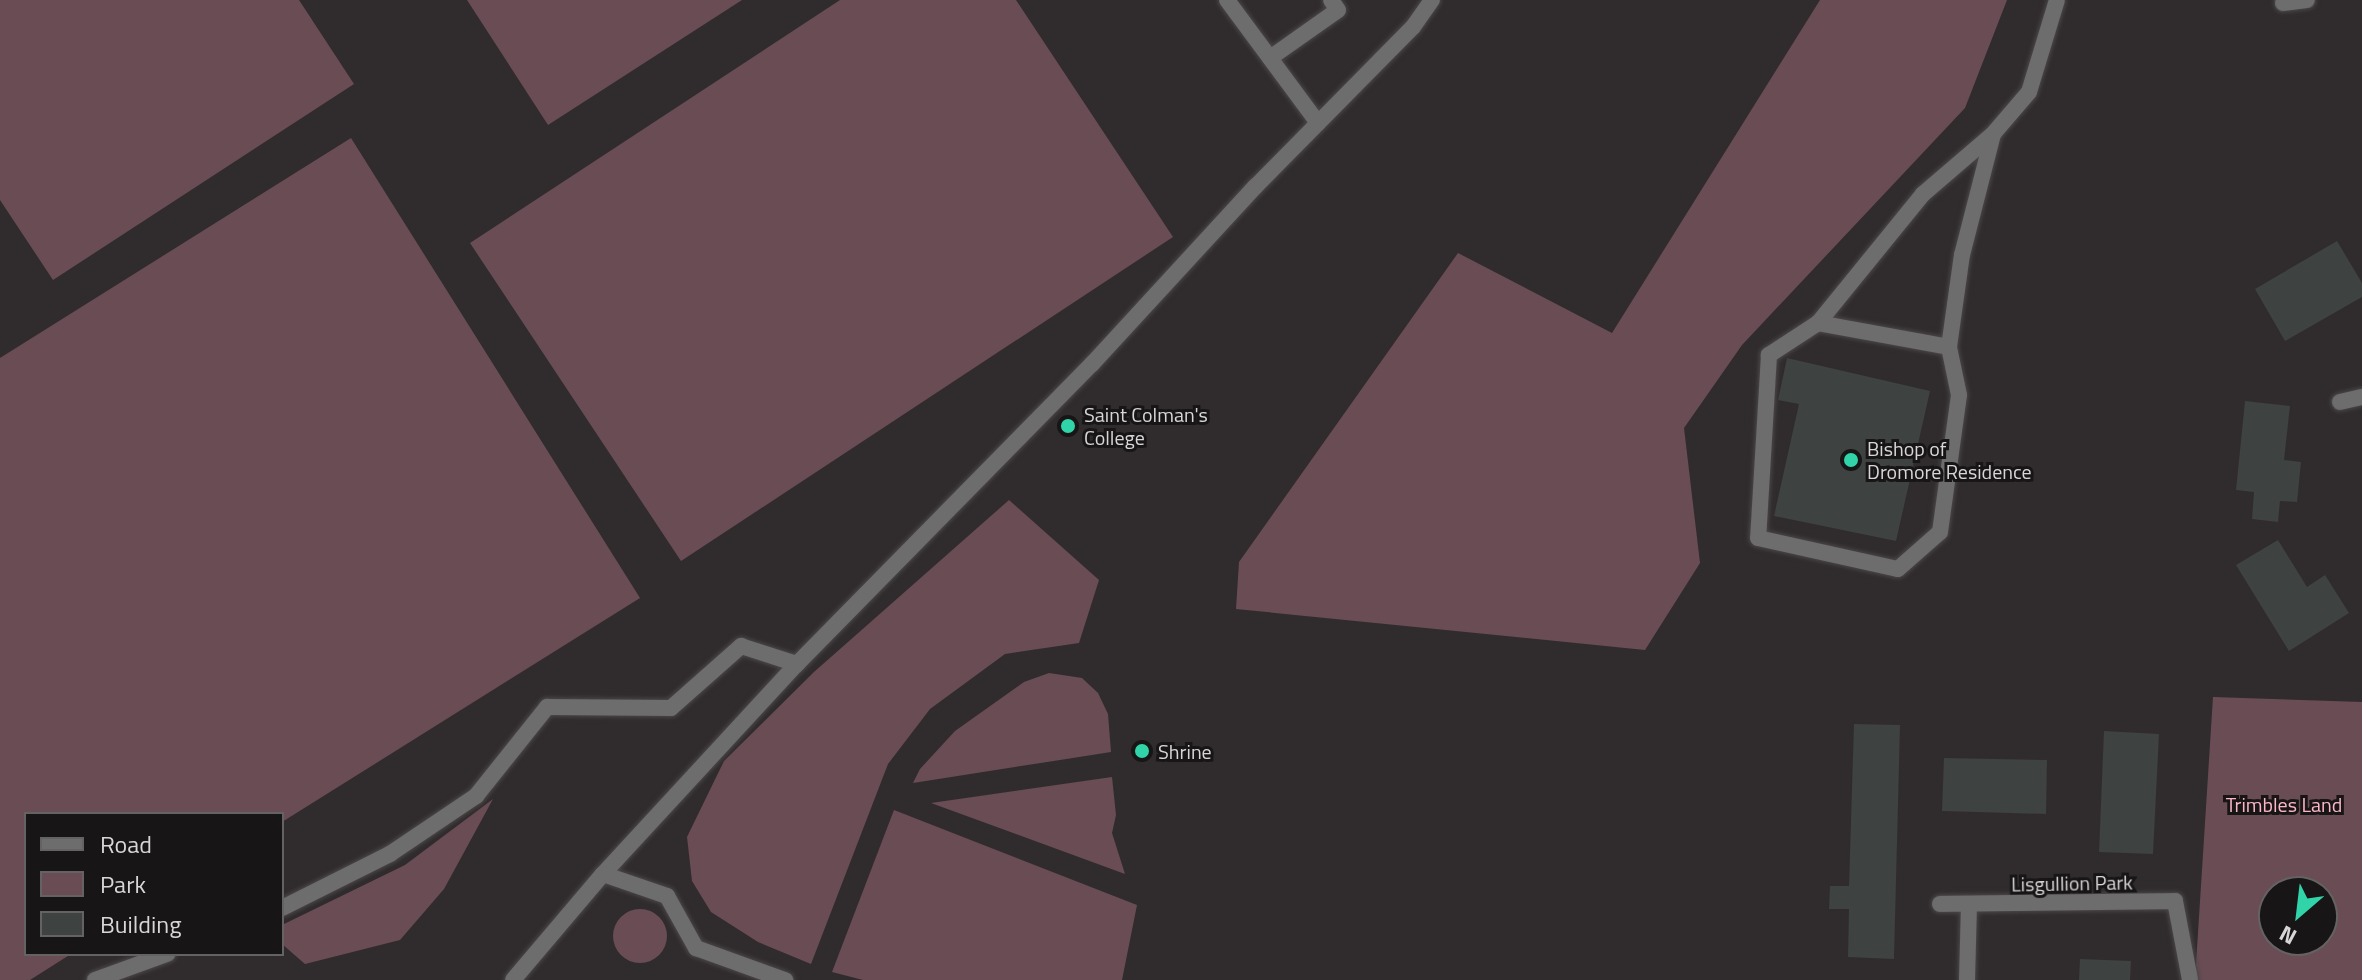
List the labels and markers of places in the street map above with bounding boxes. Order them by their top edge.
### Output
place label: Saint Colman's College [1084,402,1208,449]
marker: Saint Colman's College [1059,417,1077,435]
place label: Bishop of Dromore Residence [1867,436,2032,483]
marker: Bishop of Dromore Residence [1842,451,1860,469]
place label: Shrine [1158,739,1212,763]
marker: Shrine [1133,742,1151,760]

